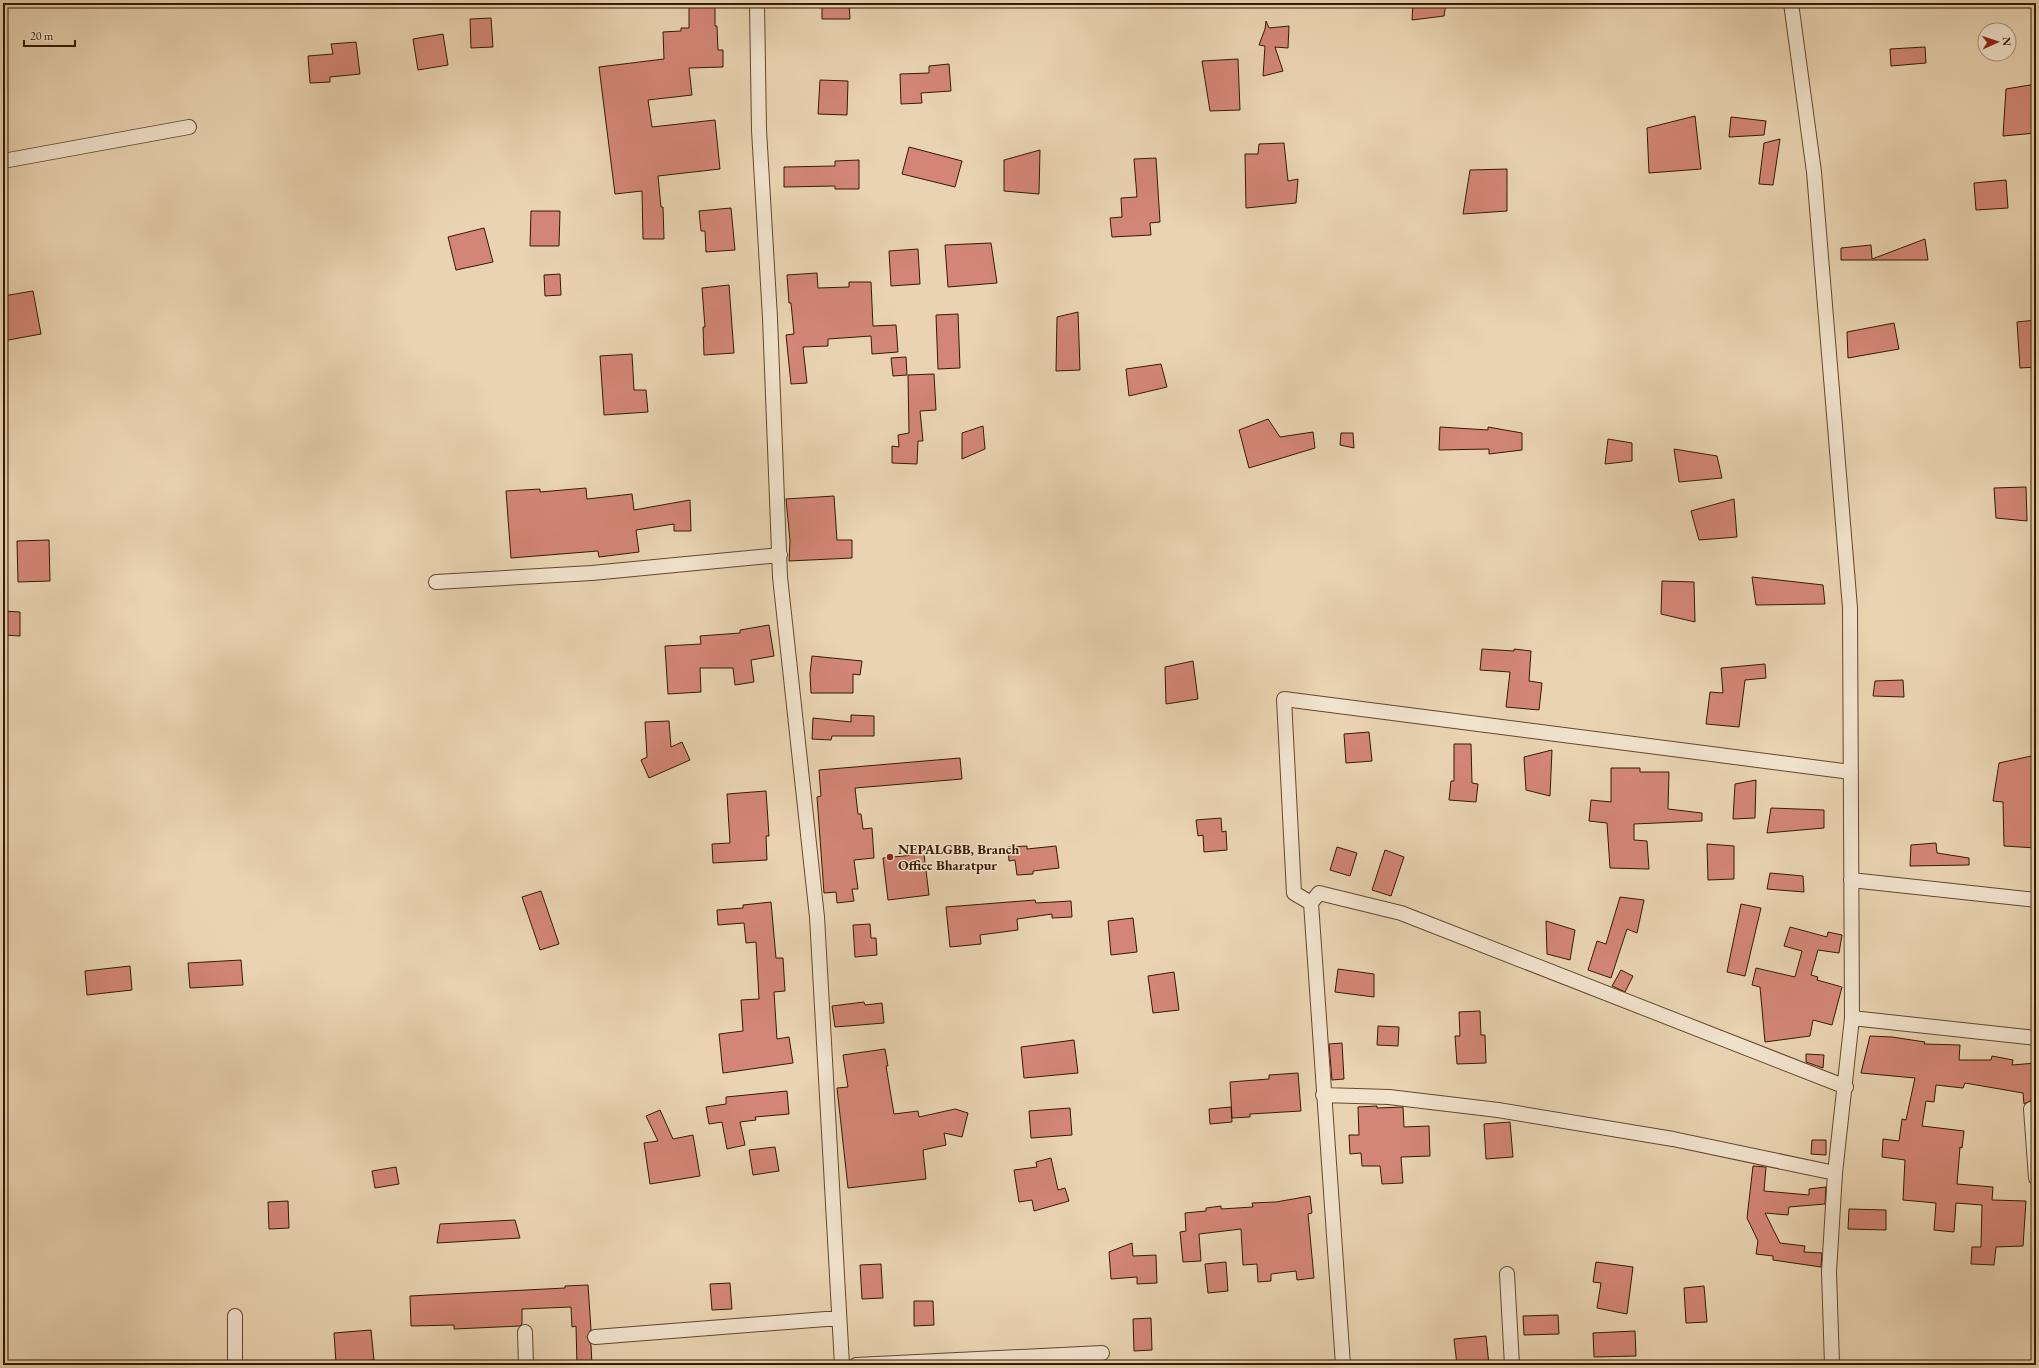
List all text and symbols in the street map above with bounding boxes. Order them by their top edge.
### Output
scale bar [24,22,75,48]
north arrow [1977,22,2017,62]
text: 20 m [30,28,54,44]
text: N [2000,37,2014,46]
place label: NEPALGBB, Branch Office Bharatpur [898,840,1019,874]
marker: NEPALGBB, Branch Office Bharatpur [885,852,895,862]

